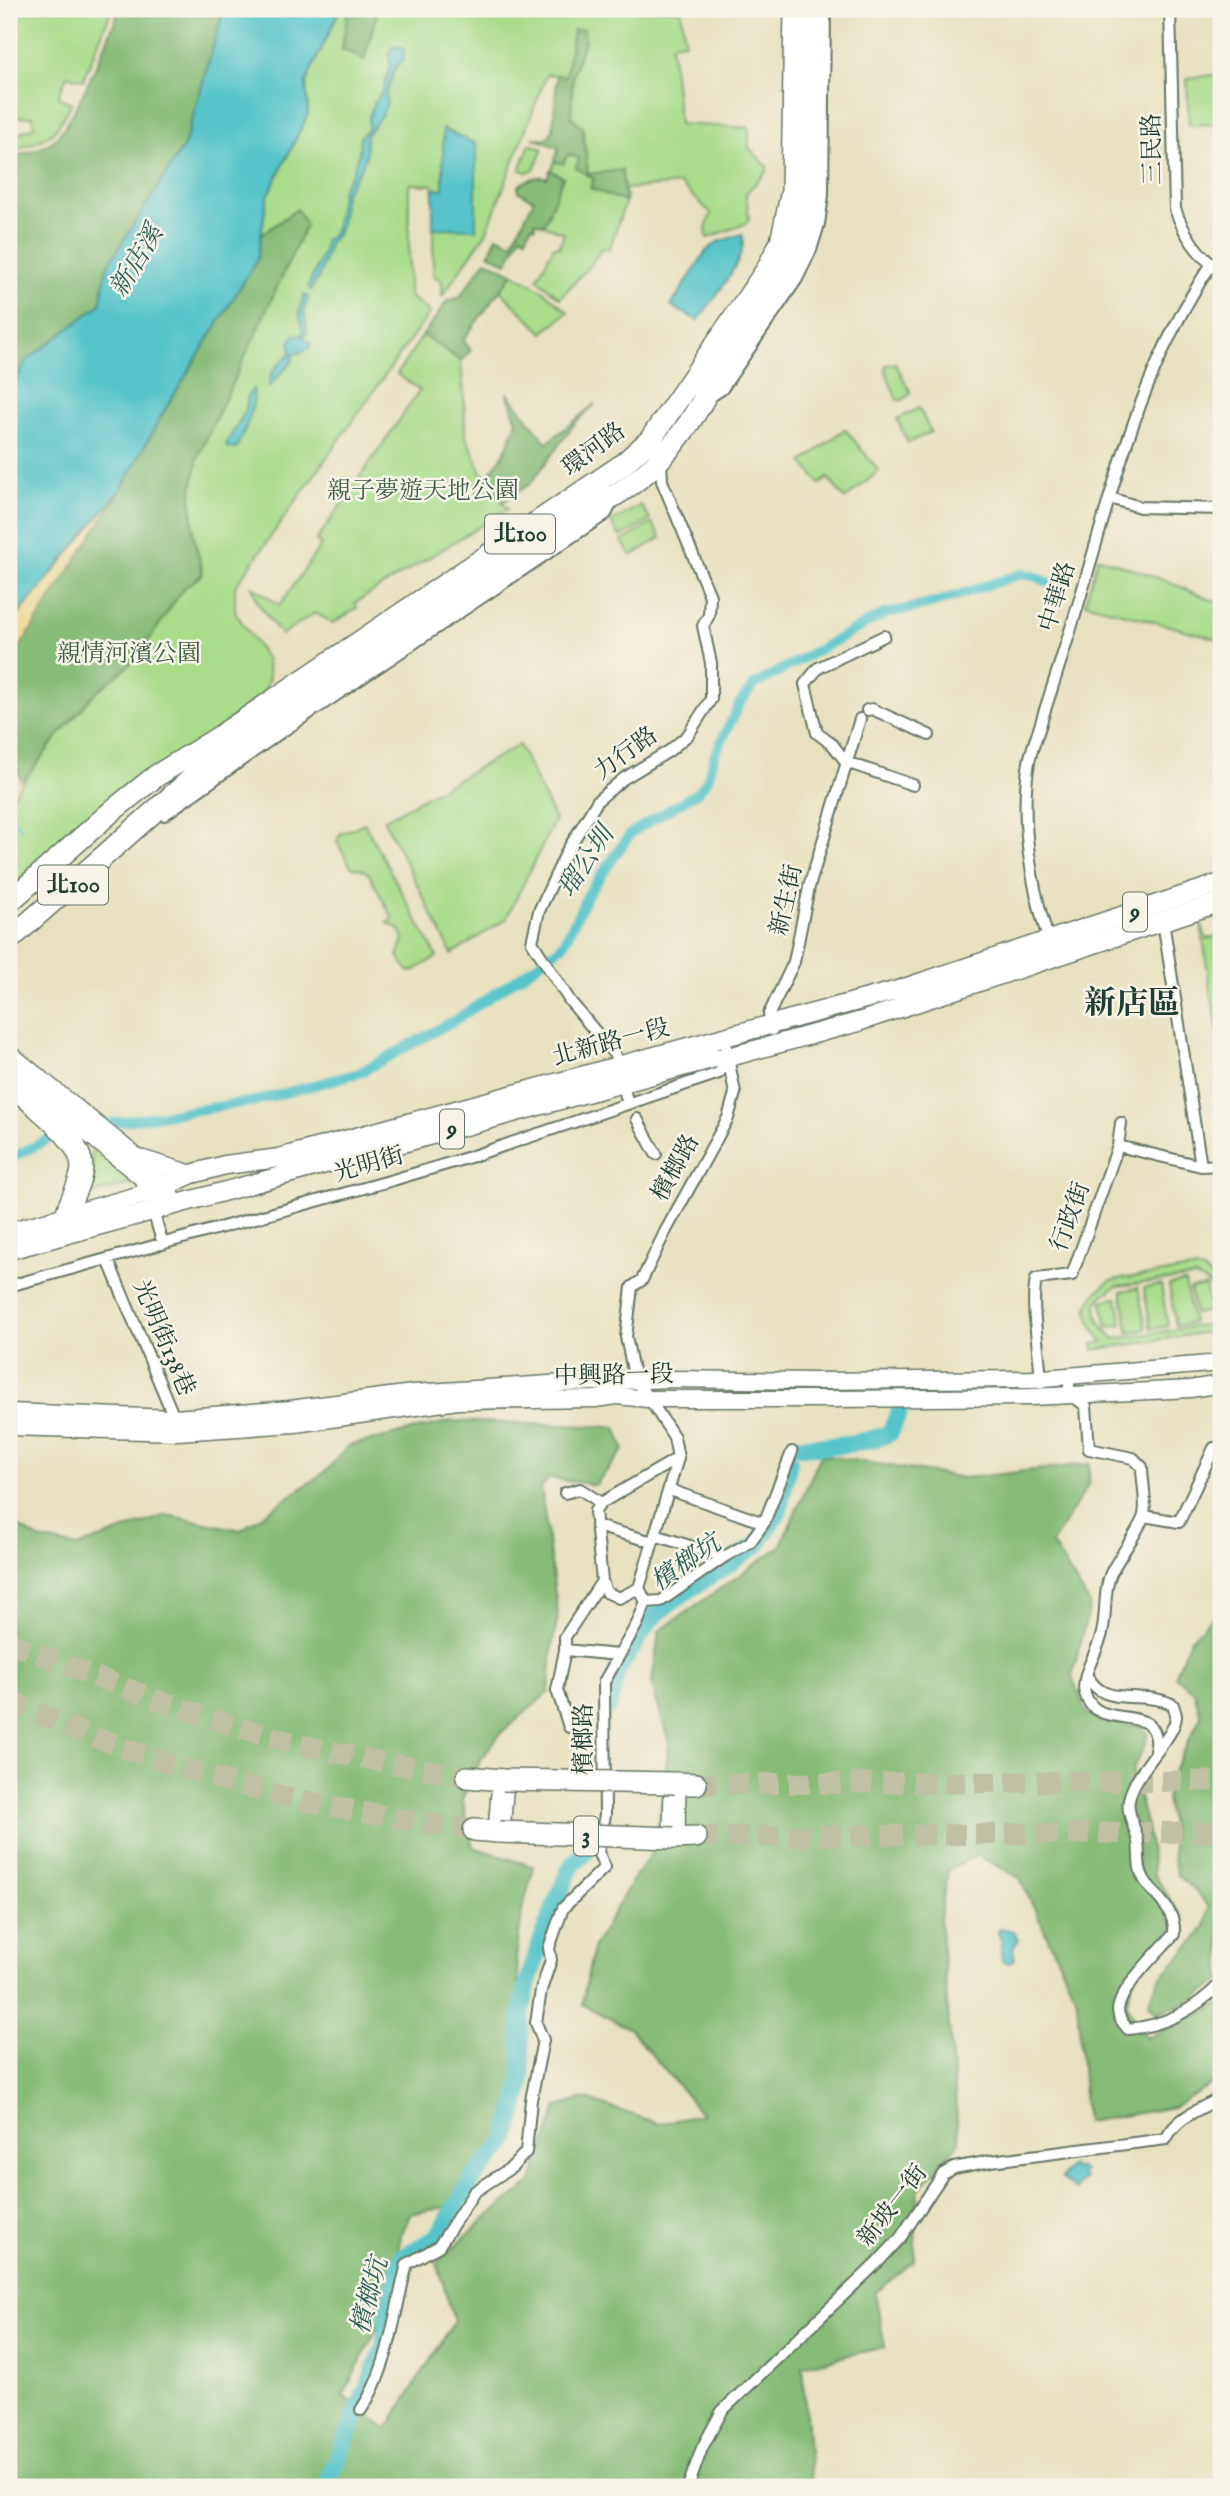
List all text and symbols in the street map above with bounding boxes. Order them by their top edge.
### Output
street label: 三民路 [1137,113,1169,185]
water label: 新店溪 [103,217,173,303]
street label: 環河路 [556,416,632,484]
park label: 親子夢遊天地公園 [327,476,519,507]
road number: 北100 [485,514,555,554]
street label: 中華路 [1033,558,1083,636]
park label: 親情河濱公園 [57,639,201,670]
street label: 力行路 [588,720,664,788]
water label: 瑠公圳 [551,817,624,904]
street label: 新生街 [764,861,810,939]
road number: 北100 [38,866,108,904]
road number: 9 [1123,892,1147,931]
district label: 新店區 [1084,984,1180,1025]
street label: 北新路一段 [549,1012,673,1074]
road number: 9 [440,1110,464,1148]
street label: 檳榔路 [645,1129,707,1207]
street label: 光明街 [330,1140,408,1190]
street label: 行政街 [1044,1178,1098,1256]
street label: 光明街138巷 [125,1275,201,1401]
street label: 中興路一段 [554,1359,674,1393]
water label: 檳榔坑 [645,1525,731,1599]
street label: 檳榔路 [569,1703,600,1775]
road number: 3 [574,1816,598,1856]
street label: 新坡一街 [851,2159,935,2253]
water label: 檳榔坑 [344,2250,397,2338]

